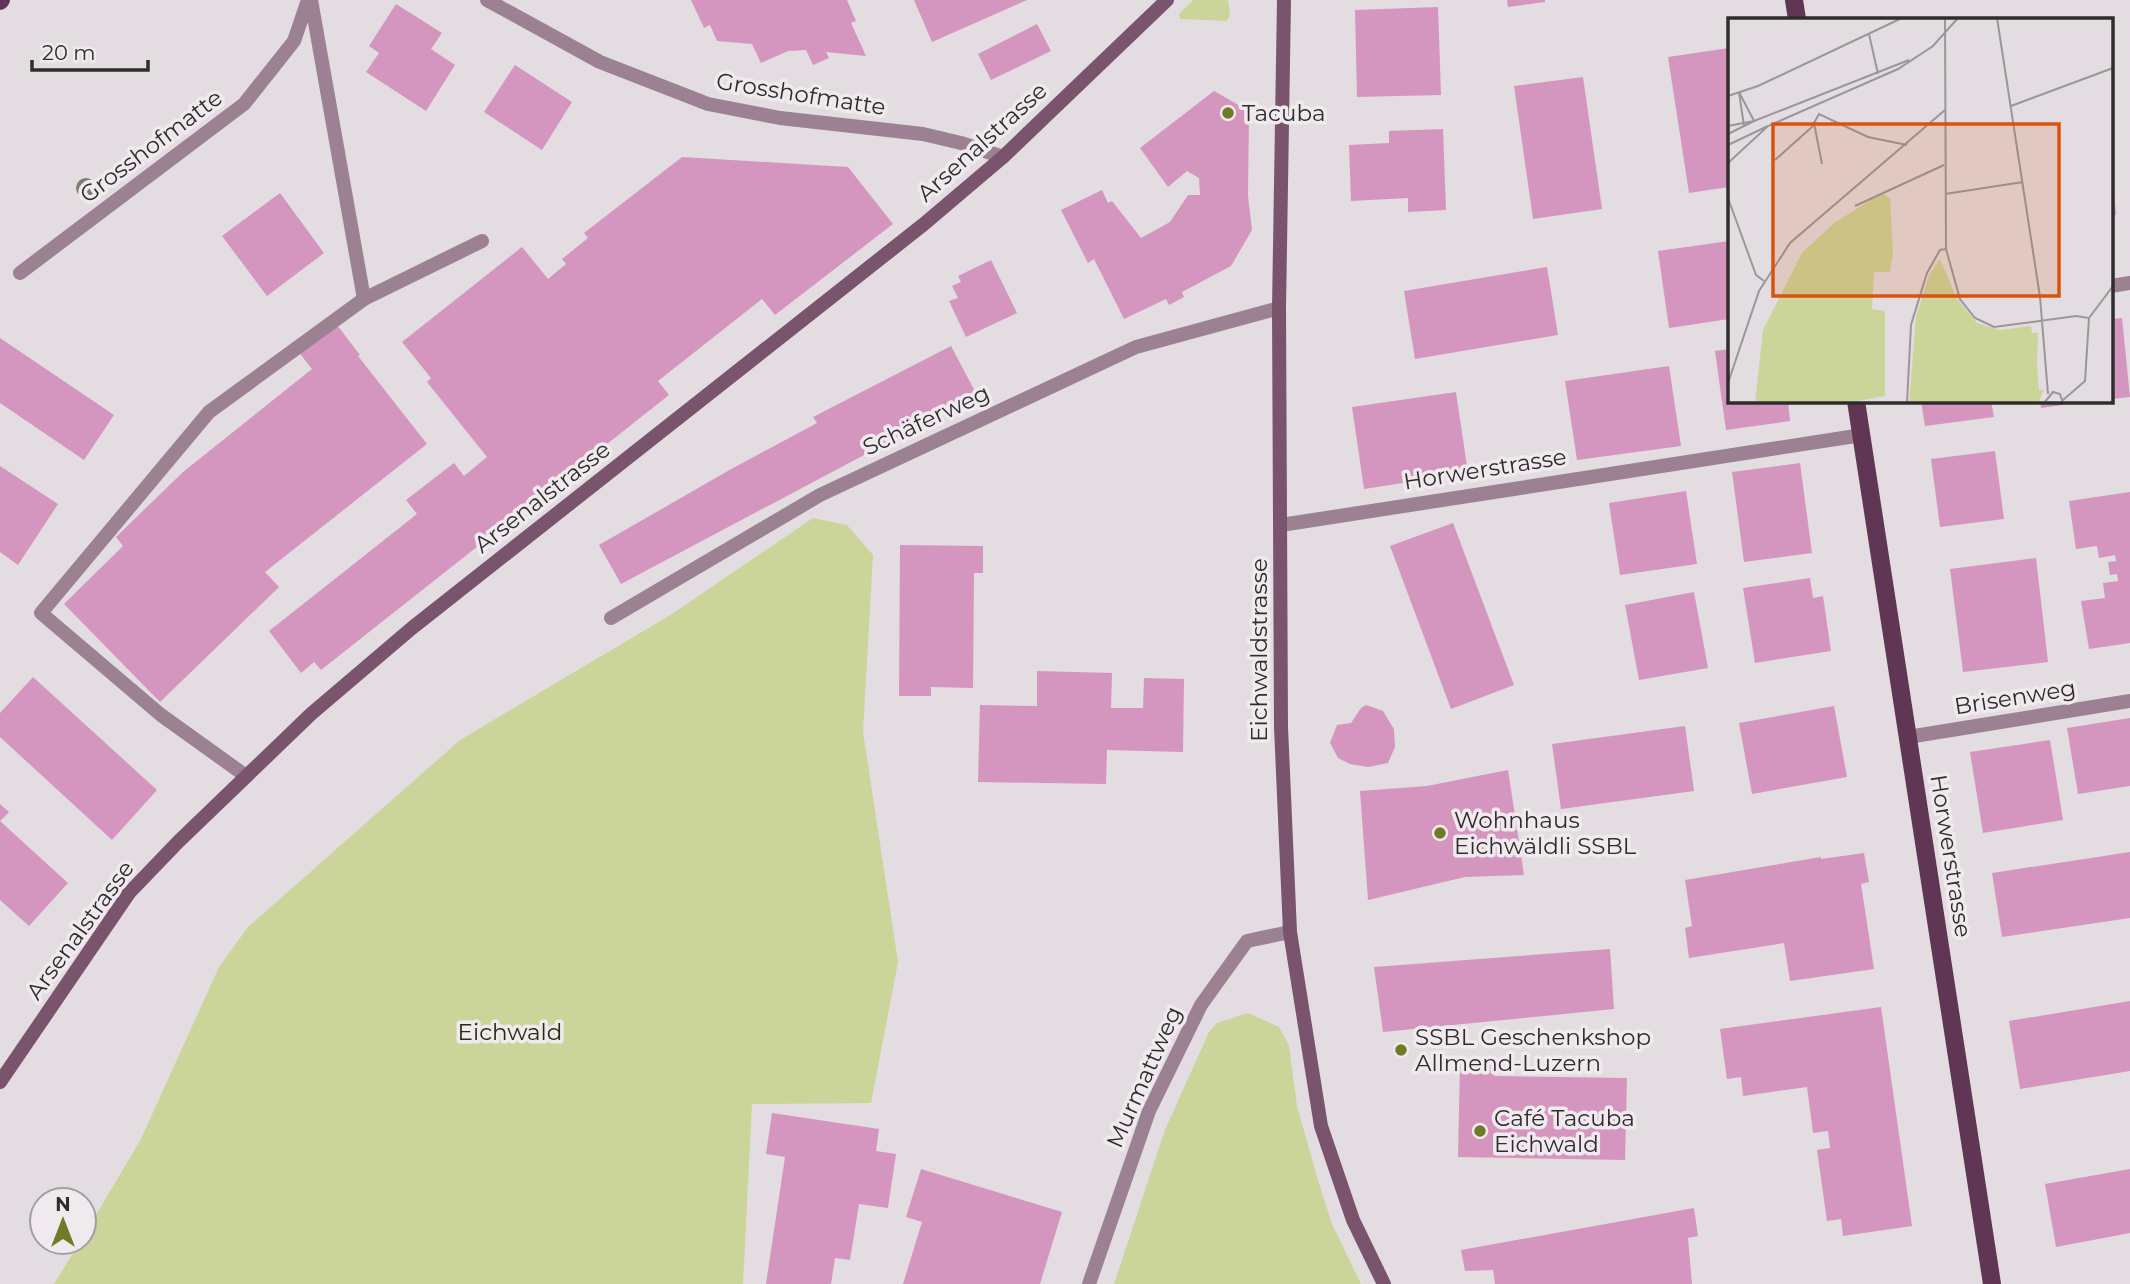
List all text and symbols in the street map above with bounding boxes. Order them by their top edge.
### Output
inset map [1728,18,2112,402]
scale bar [32,28,147,72]
text: 20 m [42,40,96,65]
street label: Grosshofmatte [714,67,888,121]
street label: Arsenalstrasse [911,76,1053,208]
street label: Grosshofmatte [74,83,228,209]
place label: Tacuba [1242,99,1326,127]
marker: Tacuba [1220,105,1236,121]
street label: Schäferweg [858,378,994,462]
street label: Arsenalstrasse [468,435,616,559]
street label: Horwerstrasse [1402,442,1568,496]
street label: Eichwaldstrasse [1245,558,1273,742]
street label: Brisenweg [1952,674,2078,720]
street label: Horwerstrasse [1924,773,1978,939]
place label: Wohnhaus Eichwäldli SSBL [1454,806,1637,860]
marker: Wohnhaus Eichwäldli SSBL [1432,825,1448,841]
street label: Arsenalstrasse [20,855,140,1005]
street label: Murmattweg [1100,1002,1188,1152]
park label: Eichwald [458,1018,562,1046]
place label: SSBL Geschenkshop Allmend-Luzern [1415,1023,1651,1077]
marker: SSBL Geschenkshop Allmend-Luzern [1393,1042,1409,1058]
place label: Café Tacuba Eichwald [1494,1104,1635,1158]
marker: Café Tacuba Eichwald [1472,1123,1488,1139]
north arrow [28,1186,98,1256]
text: N [55,1193,71,1216]

